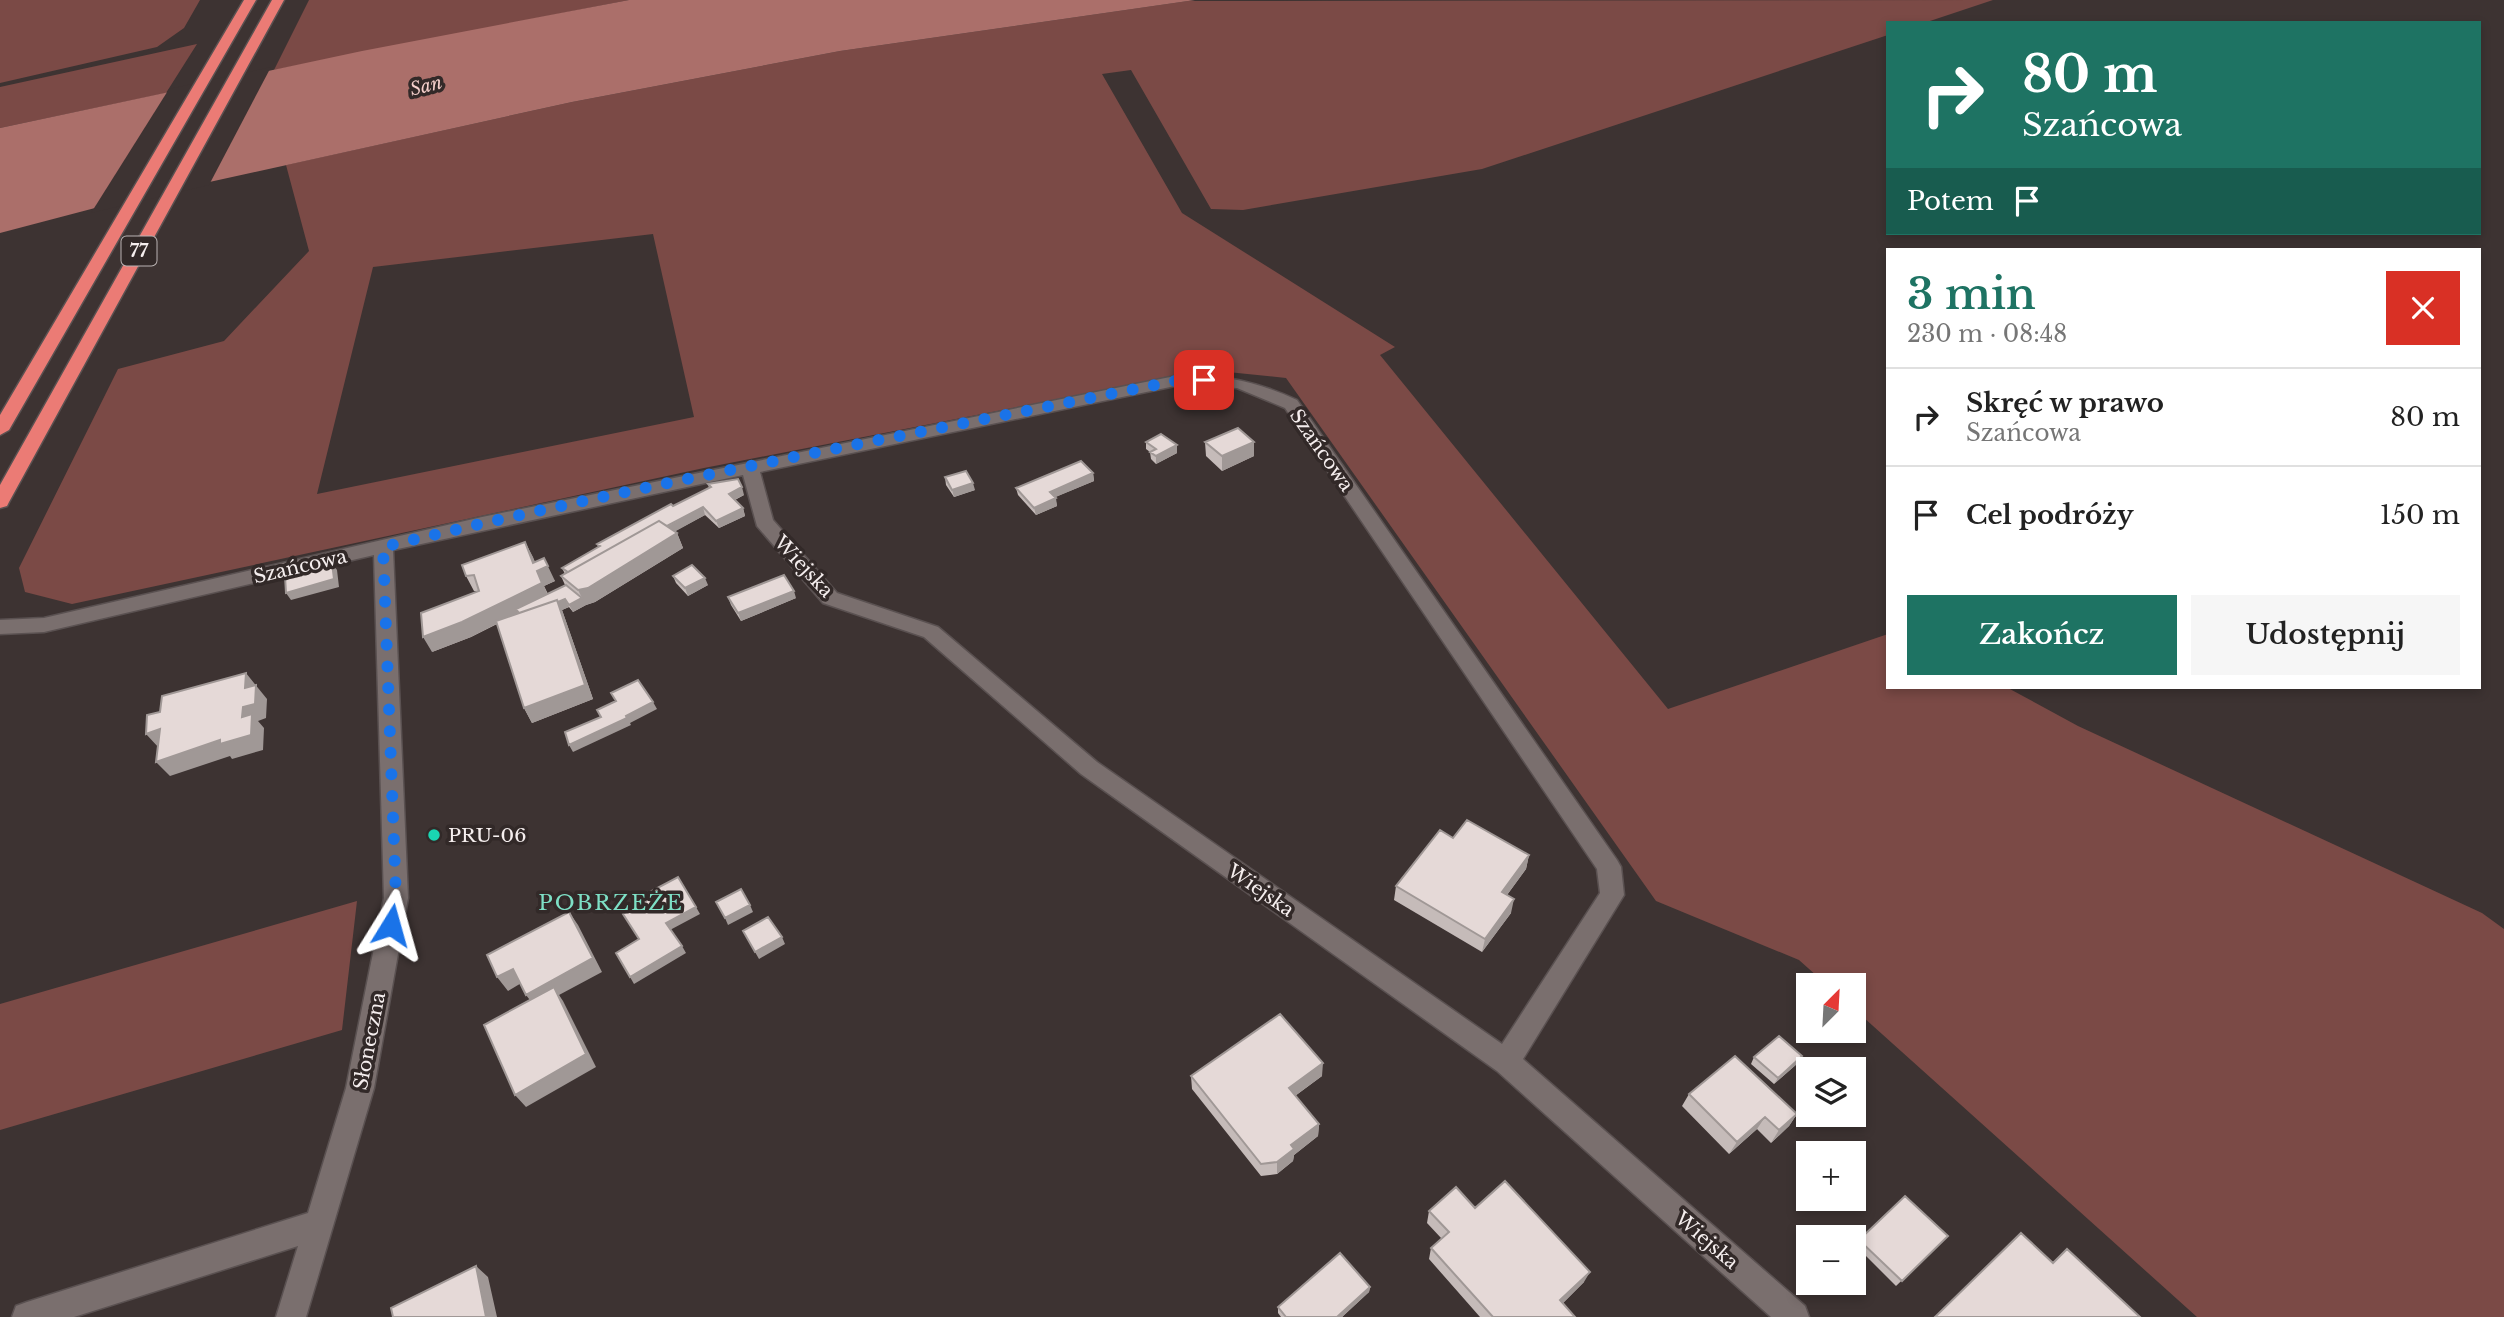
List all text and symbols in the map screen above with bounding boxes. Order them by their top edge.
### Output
text: 80 m [2022,44,2157,105]
icon: right [1907,49,1998,140]
water label: San [408,71,444,101]
text: Szańcowa [2022,105,2182,145]
icon: arrive [2008,182,2046,220]
text: Potem [1907,185,1994,217]
road number: 77 [122,236,156,265]
text: 3 min [1907,268,2036,320]
button: close [2386,271,2460,345]
text: 230 m · 08:48 [1907,320,2067,348]
pin [1174,350,1234,410]
icon: arrive [1185,361,1223,399]
text: Skręć w prawo [1966,387,2164,419]
icon: right [1907,398,1945,436]
text: 80 m [2390,401,2460,433]
street label: Szańcowa [1285,405,1359,496]
text: Szańcowa [1966,419,2081,447]
icon: arrive [1907,496,1945,534]
text: Cel podróży [1966,499,2134,531]
text: 150 m [2380,499,2460,531]
street label: Wiejska [769,530,838,602]
street label: Szańcowa [251,544,349,588]
button: Zakończ [1907,595,2177,675]
button: Udostępnij [2191,595,2460,675]
place label: PRU-06 [448,824,526,847]
marker: PRU-06 [426,827,442,843]
street label: Wiejska [1222,859,1299,922]
position arrow [354,888,428,962]
district label: POBRZEŻE [538,890,684,916]
north arrow [1796,973,1866,1043]
map controls [1796,973,1866,1295]
street label: Słoneczna [349,990,390,1092]
button: layers [1796,1057,1866,1127]
button: + [1796,1141,1866,1211]
street label: Wiejska [1670,1206,1743,1274]
button: − [1796,1225,1866,1295]

